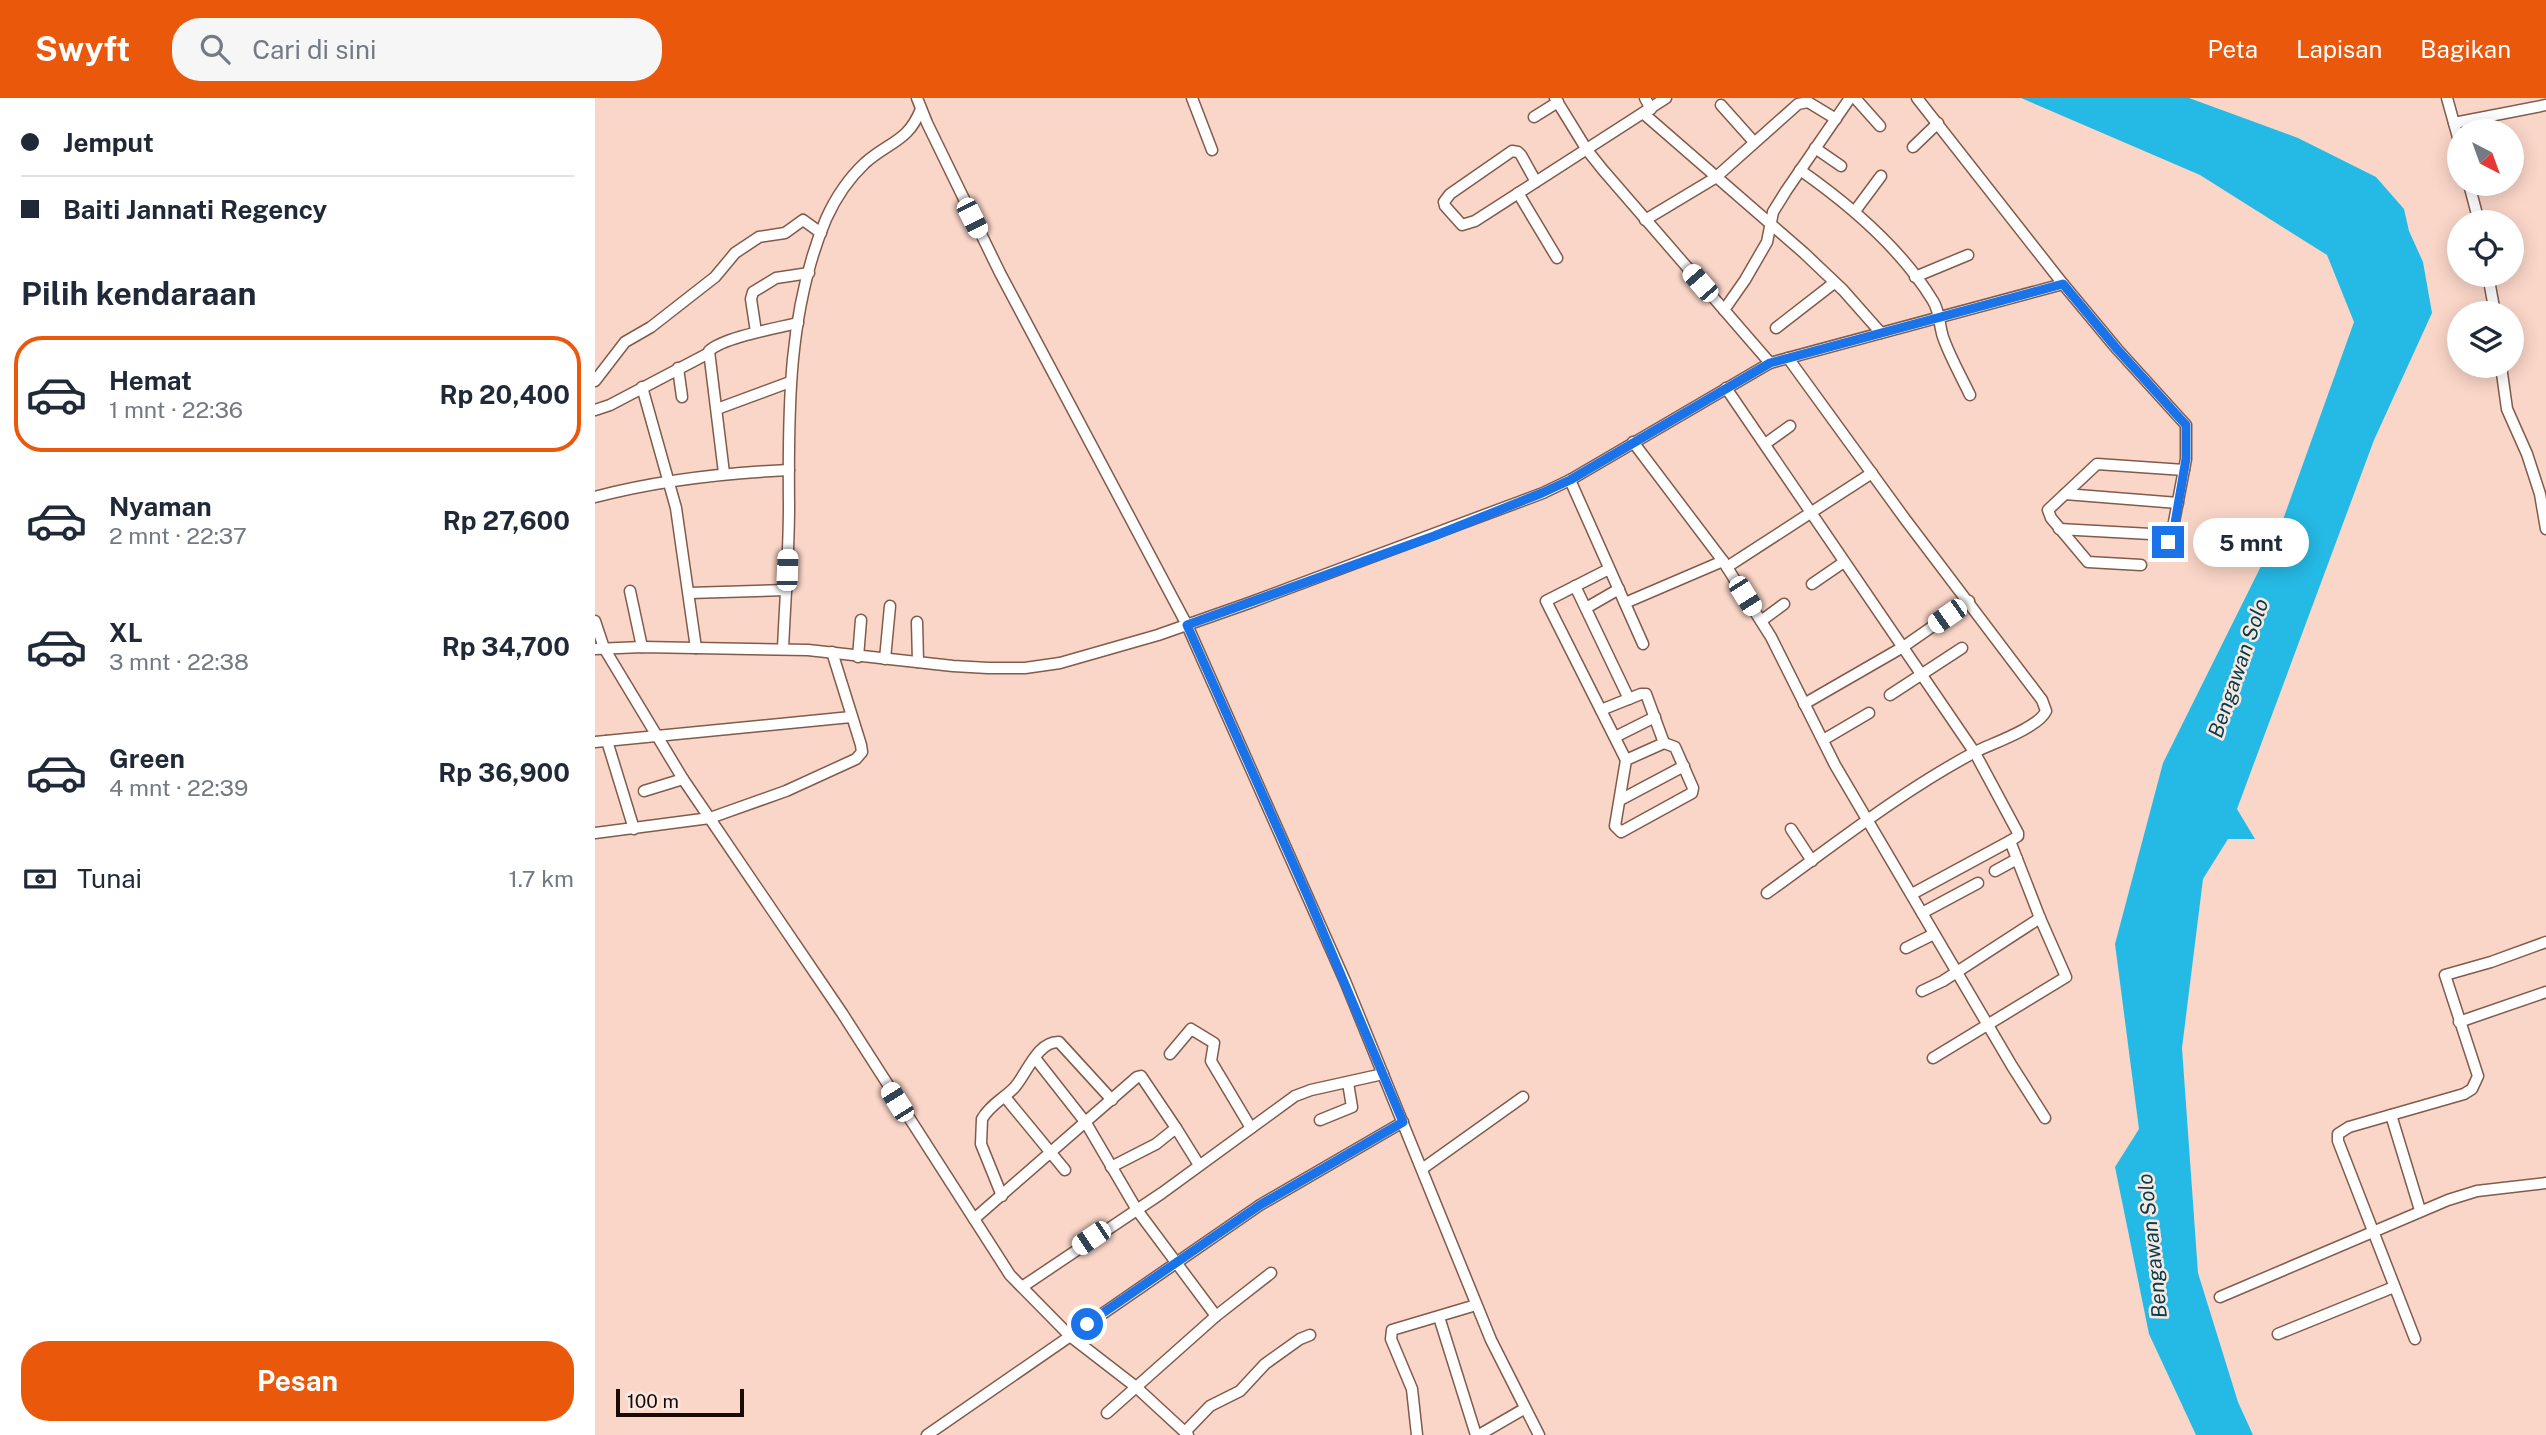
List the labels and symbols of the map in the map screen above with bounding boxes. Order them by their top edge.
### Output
north arrow [2447,119,2523,196]
car [954,195,991,241]
car [1679,260,1722,306]
callout: 5 mnt [2193,518,2308,566]
route end [2152,526,2184,558]
car [776,549,799,591]
car [1725,573,1766,619]
car [1924,595,1971,637]
water label: Bengawan Solo [2203,595,2273,741]
car [877,1079,918,1125]
water label: Bengawan Solo [2132,1172,2172,1320]
car [1068,1218,1115,1258]
route start [1071,1308,1103,1340]
scale bar [616,1386,744,1418]

